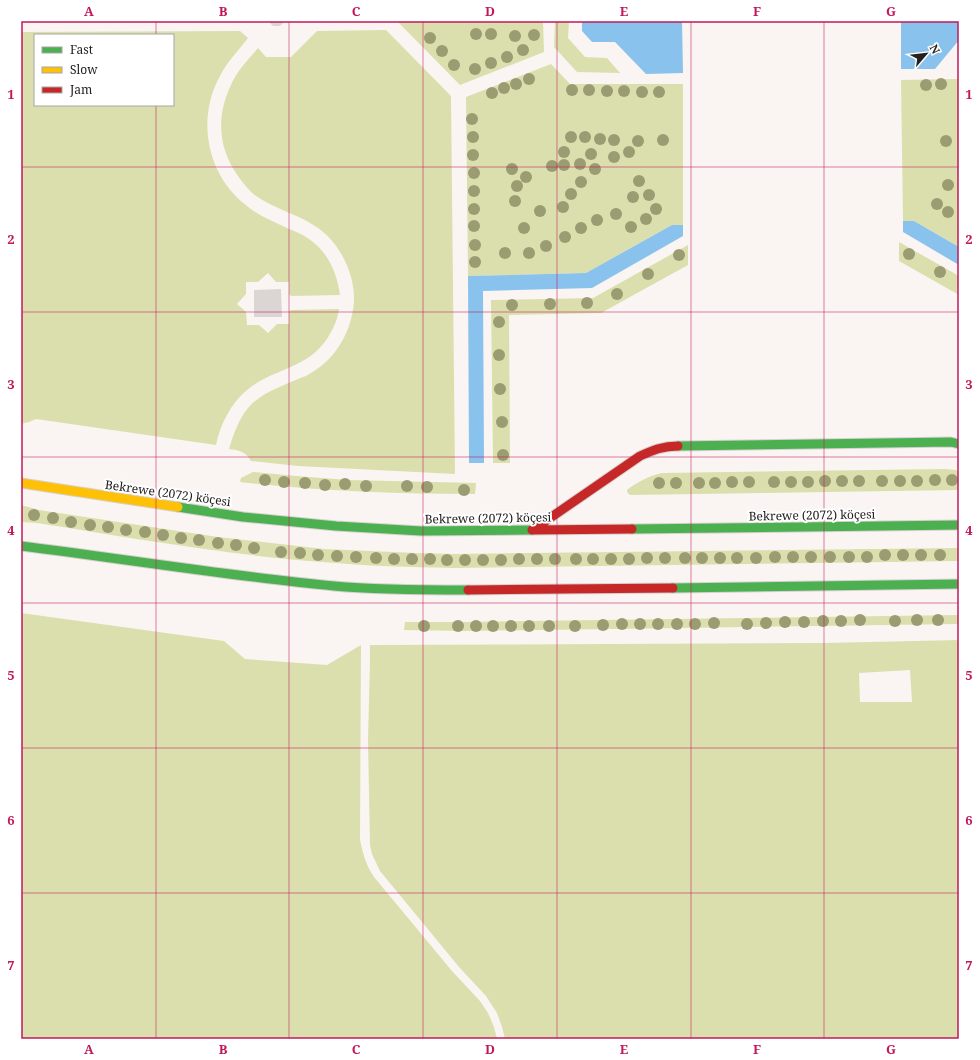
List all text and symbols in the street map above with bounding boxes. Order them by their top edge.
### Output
text: A [84,2,94,20]
text: B [219,2,228,20]
text: C [352,2,361,20]
text: D [485,2,495,20]
text: E [620,2,629,20]
text: F [753,2,761,20]
text: G [886,2,896,20]
legend [34,34,174,106]
north arrow [906,34,946,74]
text: Fast [70,41,93,58]
text: N [927,42,944,57]
text: Slow [70,61,98,78]
text: Jam [69,81,92,98]
text: 1 [7,85,15,103]
text: 1 [965,85,973,103]
text: 2 [7,230,15,248]
text: 2 [965,230,973,248]
text: 3 [7,375,15,393]
text: 3 [965,375,973,393]
street label: Bekrewe (2072) köçesi [104,476,232,510]
street label: Bekrewe (2072) köçesi [748,505,876,525]
street label: Bekrewe (2072) köçesi [424,508,552,528]
text: 4 [7,521,15,539]
text: 4 [965,521,973,539]
text: 5 [7,666,15,684]
text: 5 [965,666,973,684]
text: 6 [7,811,15,829]
text: 6 [965,811,973,829]
text: 7 [7,956,15,974]
text: 7 [965,956,973,974]
text: A [84,1040,94,1058]
text: B [219,1040,228,1058]
text: C [352,1040,361,1058]
text: D [485,1040,495,1058]
text: E [620,1040,629,1058]
text: F [753,1040,761,1058]
text: G [886,1040,896,1058]

